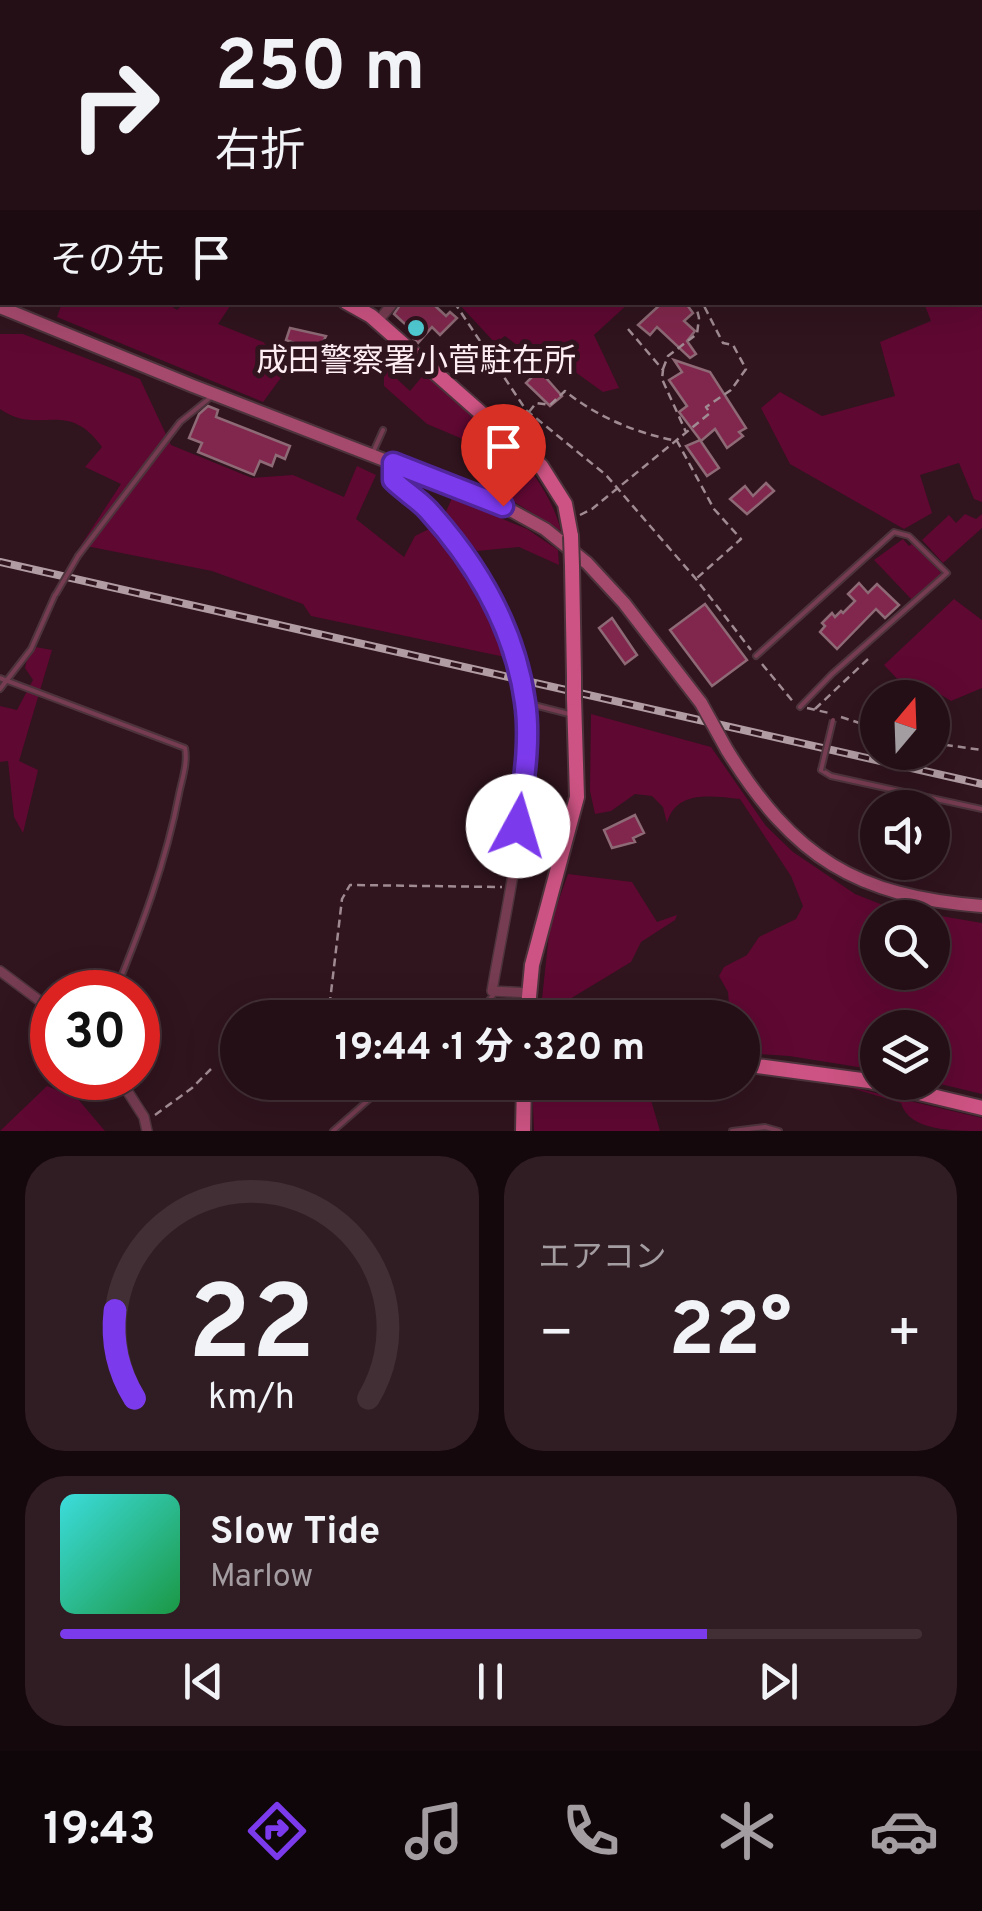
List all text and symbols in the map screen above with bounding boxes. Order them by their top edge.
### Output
text: 250 m [215,26,425,115]
icon: right [50,40,180,170]
text: 右折 [215,125,305,182]
icon: arrive [184,230,239,285]
text: その先 [50,238,164,287]
marker: 成田警察署小菅駐在所 [405,317,427,339]
place label: 成田警察署小菅駐在所 [256,343,576,383]
pin [461,404,546,507]
icon: arrive [476,419,531,474]
north arrow [860,680,950,770]
map controls [860,680,950,1100]
position arrow [466,774,570,878]
button: sound [860,790,950,880]
button: search [860,900,950,990]
speed limit sign: 30 [30,970,160,1100]
button: layers [860,1010,950,1100]
text: 19:44 · 1 分 · 320 m [335,1025,645,1074]
text: エアコン [539,1239,667,1279]
text: 22 [188,1264,315,1396]
text: 22° [669,1287,792,1382]
text: − [539,1301,574,1371]
text: + [887,1301,922,1371]
text: km/h [208,1376,295,1422]
text: Slow Tide [210,1509,380,1558]
text: Marlow [210,1558,313,1598]
icon: previous [176,1654,231,1709]
icon: pause [463,1654,518,1709]
icon: next [751,1654,806,1709]
icon: directions [242,1796,312,1866]
icon: music [399,1796,469,1866]
icon: phone [556,1796,626,1866]
icon: climate [712,1796,782,1866]
icon: car [869,1796,939,1866]
text: 19:43 [43,1803,156,1860]

